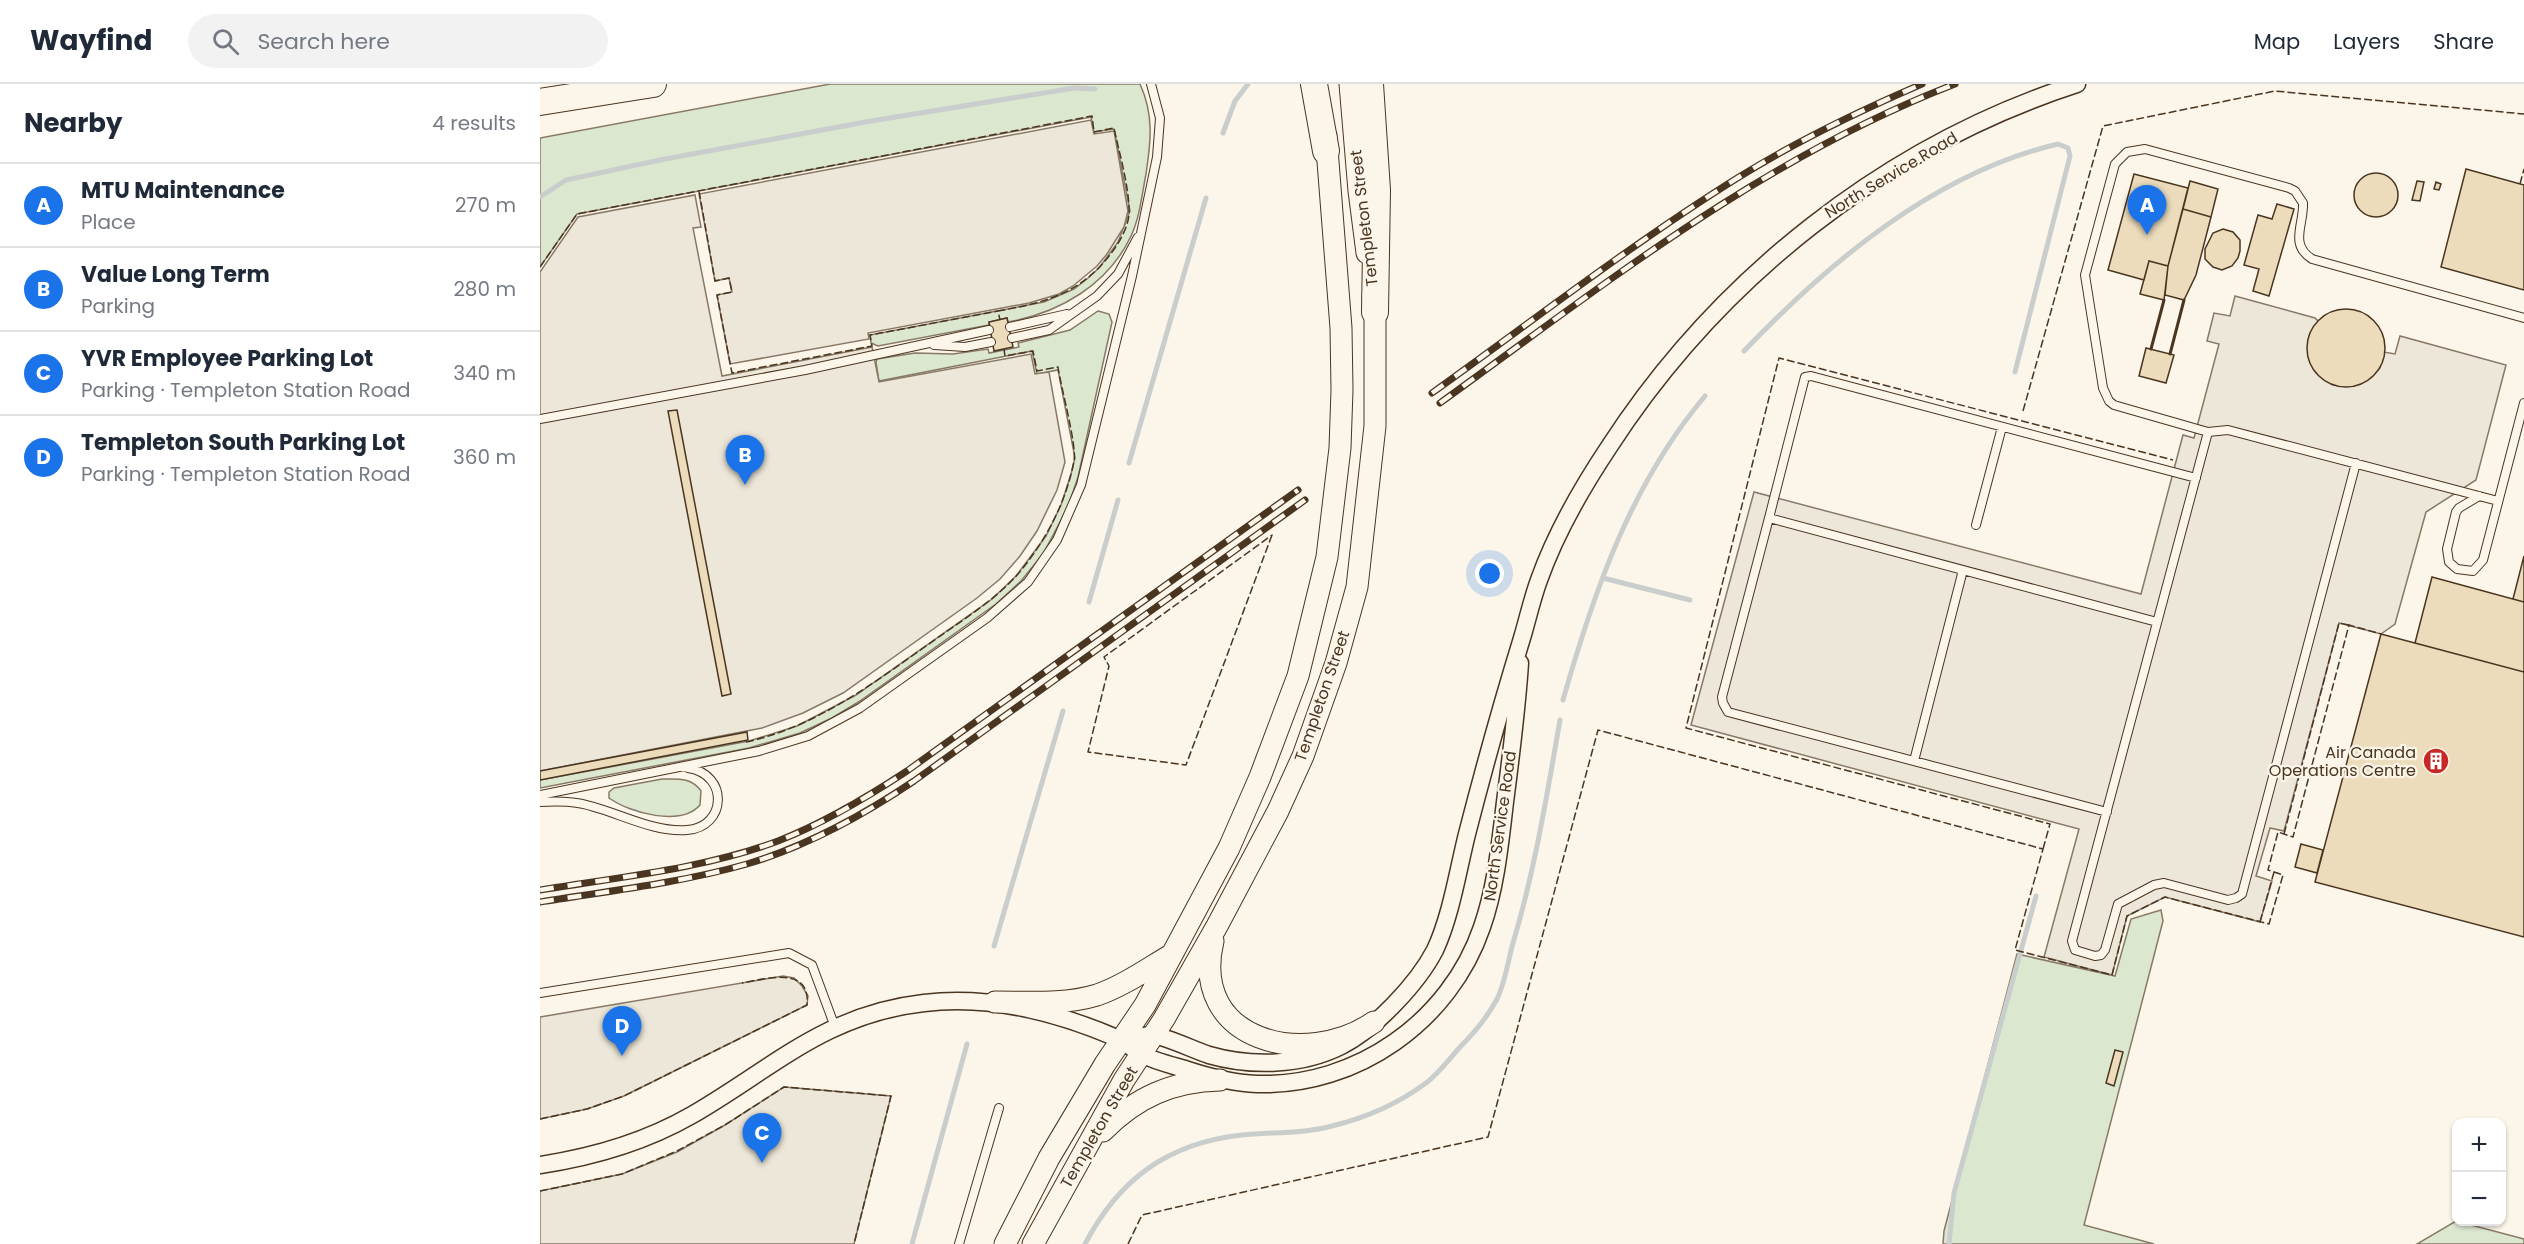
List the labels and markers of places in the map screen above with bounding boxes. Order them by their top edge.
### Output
pin: A [2128,186,2166,235]
pin: B [726,436,764,485]
place label: Air Canada Operations Centre [2269,741,2416,782]
building icon: Air Canada Operations Centre [2421,746,2451,776]
pin: D [602,1006,641,1056]
pin: C [742,1114,782,1163]

